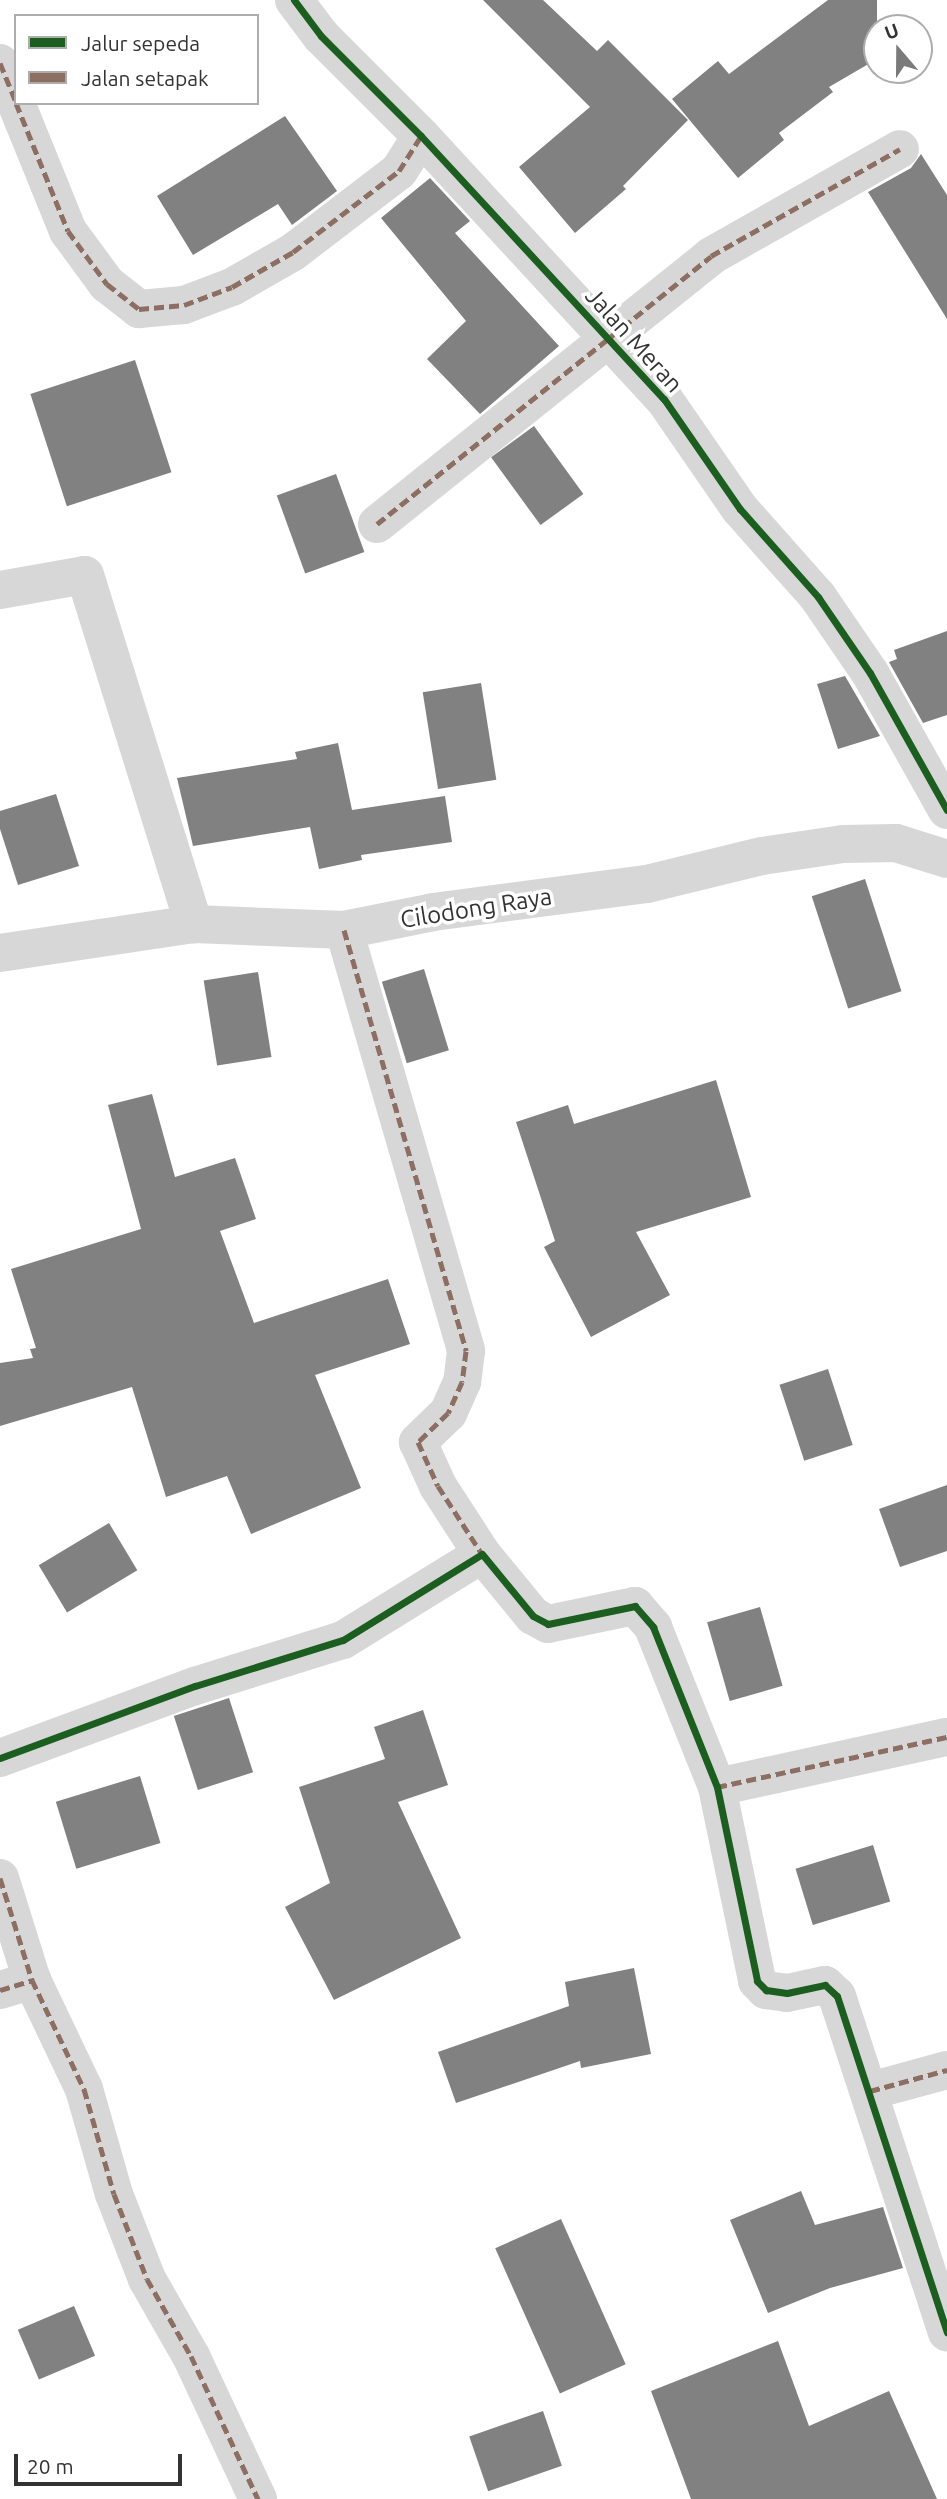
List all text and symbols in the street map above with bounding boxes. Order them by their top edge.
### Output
legend [14,14,259,105]
north arrow [863,14,933,84]
text: U [881,19,902,44]
text: Jalur sepeda [81,31,200,55]
text: Jalan setapak [81,66,209,90]
street label: Jalan Meran [579,282,689,398]
street label: Cilodong Raya [398,882,554,934]
scale bar [18,2440,186,2484]
text: 20 m [27,2454,74,2478]

